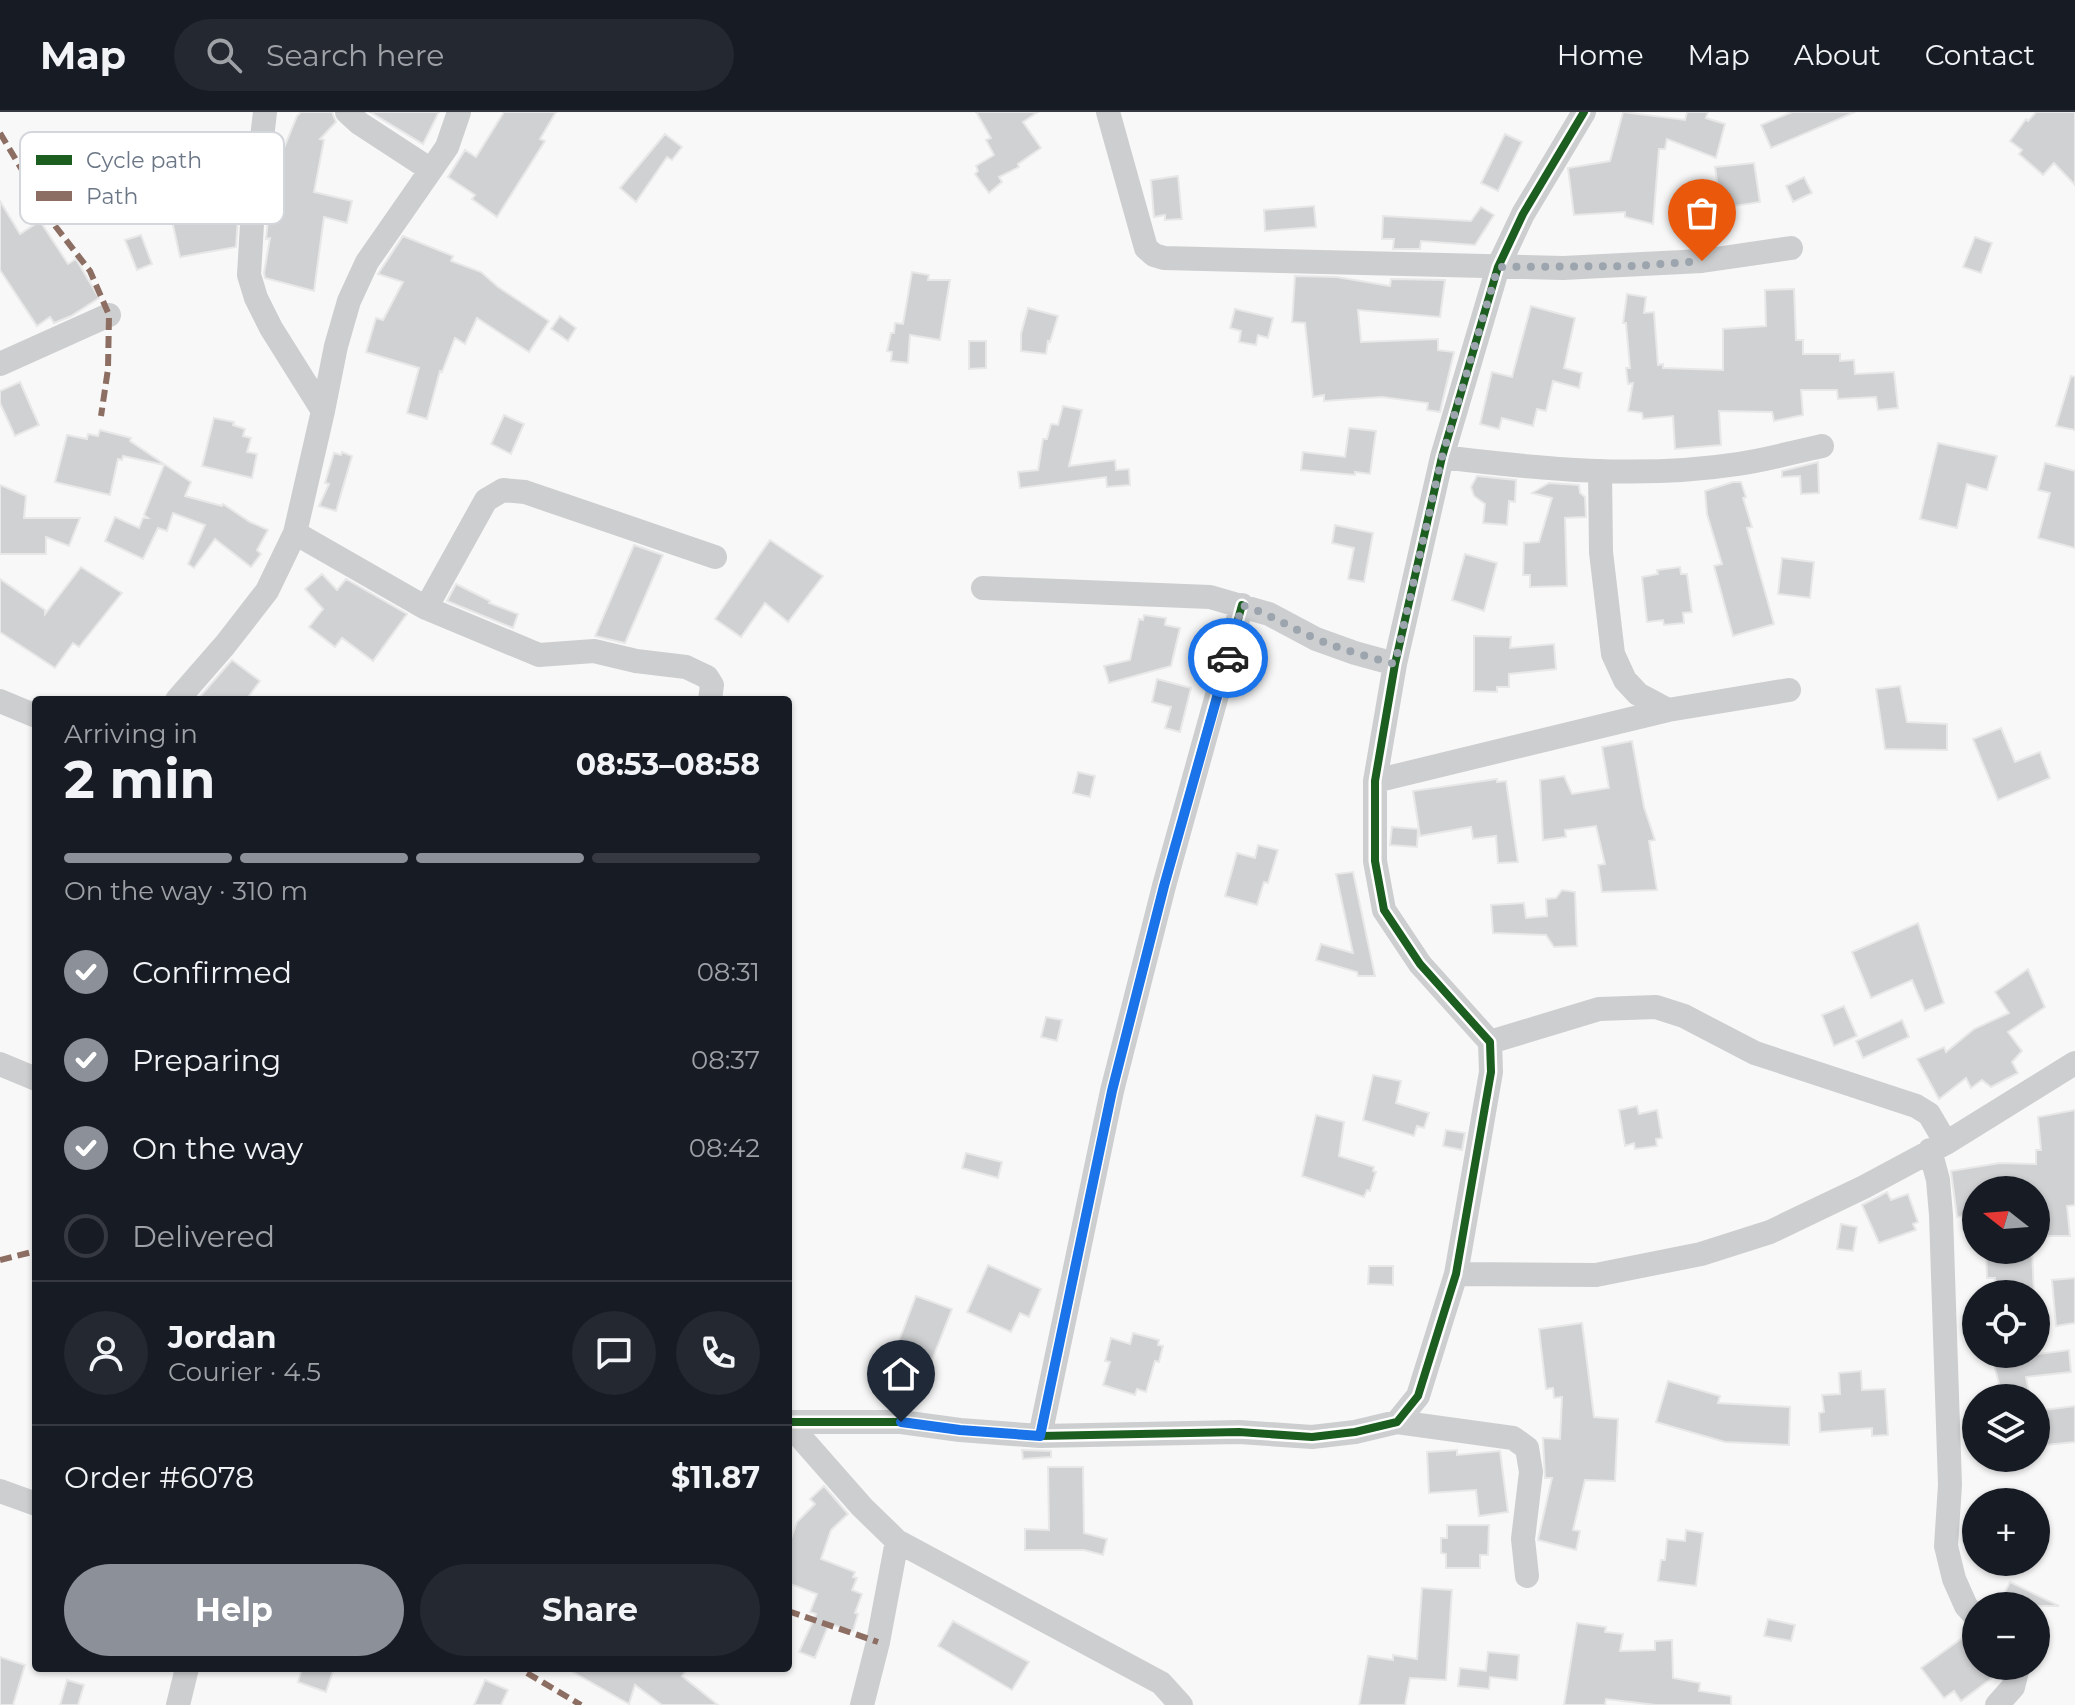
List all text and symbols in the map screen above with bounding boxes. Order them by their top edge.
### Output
search box [174,19,734,91]
text: Map [40,32,126,79]
icon: search [202,33,246,77]
text: Search here [266,37,444,74]
text: Home [1557,38,1644,72]
text: Map [1688,38,1750,72]
text: About [1794,38,1881,72]
text: Contact [1925,38,2035,72]
legend [20,132,284,224]
text: Cycle path [86,147,202,174]
pin [1668,179,1736,261]
text: Path [86,183,138,210]
icon: bag [1680,191,1724,235]
courier [1188,618,1268,698]
icon: car [1206,636,1250,680]
text: Arriving in [64,718,198,750]
text: 08:53–08:58 [576,746,760,783]
text: 2 min [64,748,216,811]
text: On the way · 310 m [64,875,308,907]
icon: check [64,950,108,994]
text: Confirmed [132,954,292,991]
text: 08:31 [697,956,760,988]
icon: check [64,1038,108,1082]
text: Preparing [132,1042,281,1079]
text: 08:37 [691,1044,760,1076]
icon: check [64,1126,108,1170]
text: On the way [132,1130,303,1167]
text: 08:42 [689,1132,760,1164]
north arrow [1962,1176,2050,1264]
map controls [1962,1176,2050,1680]
text: Delivered [132,1218,275,1255]
button: locate [1962,1280,2050,1368]
button: person [64,1311,148,1395]
button: chat [572,1311,656,1395]
button: phone [676,1311,760,1395]
text: Jordan [168,1319,277,1356]
pin [867,1340,935,1422]
icon: home [879,1352,923,1396]
text: Courier · 4.5 [168,1356,321,1388]
button: layers [1962,1384,2050,1472]
text: Order #6078 [64,1459,254,1496]
text: $11.87 [671,1459,760,1496]
button: + [1962,1488,2050,1576]
button: Help [64,1564,404,1656]
button: Share [420,1564,760,1656]
button: − [1962,1592,2050,1680]

